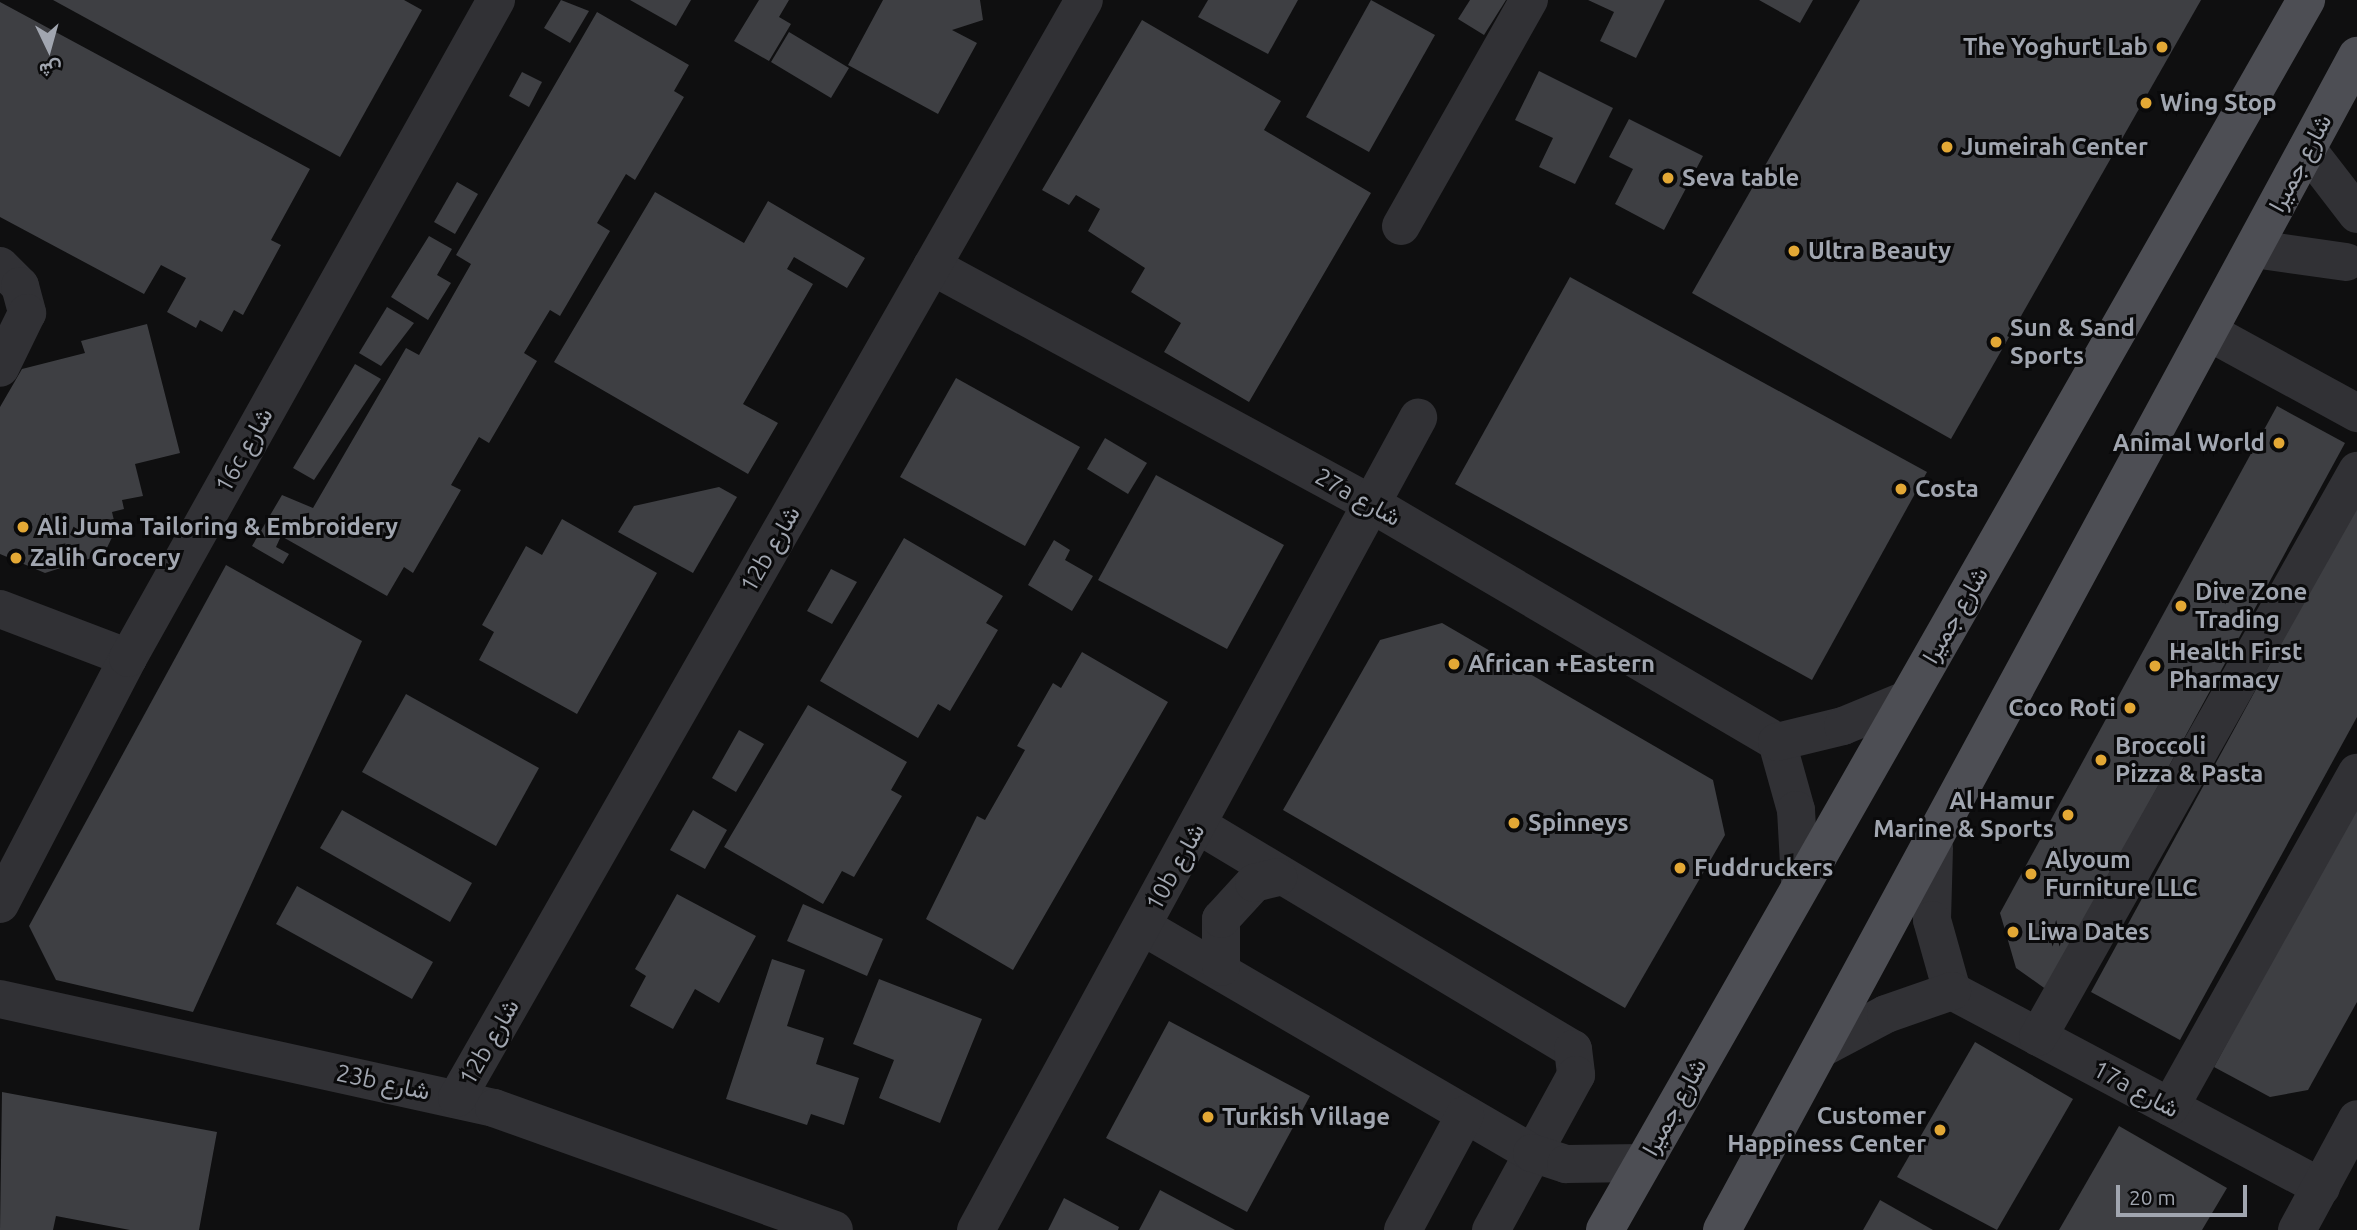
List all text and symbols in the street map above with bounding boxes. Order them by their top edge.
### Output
north arrow [14,14,84,84]
place label: The Yoghurt Lab [1963,33,2148,61]
marker: The Yoghurt Lab [2154,39,2170,55]
text: ش [38,58,63,82]
place label: Wing Stop [2160,89,2277,117]
marker: Wing Stop [2138,95,2154,111]
street label: شارع جميرا [2262,109,2338,217]
place label: Jumeirah Center [1961,133,2148,161]
marker: Jumeirah Center [1939,139,1955,155]
place label: Seva table [1682,164,1799,192]
marker: Seva table [1660,170,1676,186]
place label: Ultra Beauty [1808,237,1951,265]
marker: Ultra Beauty [1786,243,1802,259]
place label: Sun & Sand Sports [2010,314,2135,370]
marker: Sun & Sand Sports [1988,334,2004,350]
street label: 16c شارع [209,403,279,497]
place label: Animal World [2113,429,2265,457]
marker: Animal World [2271,435,2287,451]
street label: 27a شارع [1310,462,1406,532]
place label: Costa [1915,475,1979,503]
marker: Costa [1893,481,1909,497]
street label: 12b شارع [734,501,806,597]
place label: Ali Juma Tailoring & Embroidery [37,513,398,541]
marker: Ali Juma Tailoring & Embroidery [15,519,31,535]
place label: Zalih Grocery [30,544,180,572]
marker: Zalih Grocery [8,550,24,566]
street label: شارع جميرا [1916,562,1994,668]
place label: Dive Zone Trading [2195,578,2307,634]
marker: Dive Zone Trading [2173,598,2189,614]
place label: Health First Pharmacy [2169,638,2302,694]
place label: African +Eastern [1468,650,1655,678]
marker: African +Eastern [1446,656,1462,672]
marker: Health First Pharmacy [2147,658,2163,674]
place label: Coco Roti [2008,694,2116,722]
marker: Coco Roti [2122,700,2138,716]
place label: Broccoli Pizza & Pasta [2115,732,2263,788]
marker: Broccoli Pizza & Pasta [2093,752,2109,768]
place label: Al Hamur Marine & Sports [1873,787,2054,843]
marker: Al Hamur Marine & Sports [2060,807,2076,823]
place label: Spinneys [1528,809,1629,837]
marker: Spinneys [1506,815,1522,831]
street label: 10b شارع [1139,819,1211,915]
place label: Alyoum Furniture LLC [2045,846,2197,902]
place label: Fuddruckers [1694,854,1833,882]
marker: Fuddruckers [1672,860,1688,876]
marker: Alyoum Furniture LLC [2023,866,2039,882]
place label: Liwa Dates [2027,918,2150,946]
marker: Liwa Dates [2005,924,2021,940]
street label: 12b شارع [453,994,525,1090]
street label: شارع جميرا [1636,1054,1712,1160]
street label: 17a شارع [2088,1054,2184,1124]
street label: 23b شارع [334,1058,432,1106]
place label: Customer Happiness Center [1727,1102,1926,1158]
place label: Turkish Village [1222,1103,1390,1131]
marker: Turkish Village [1200,1109,1216,1125]
marker: Customer Happiness Center [1932,1122,1948,1138]
scale bar [2119,1170,2250,1214]
text: 20 m [2129,1185,2176,1209]

